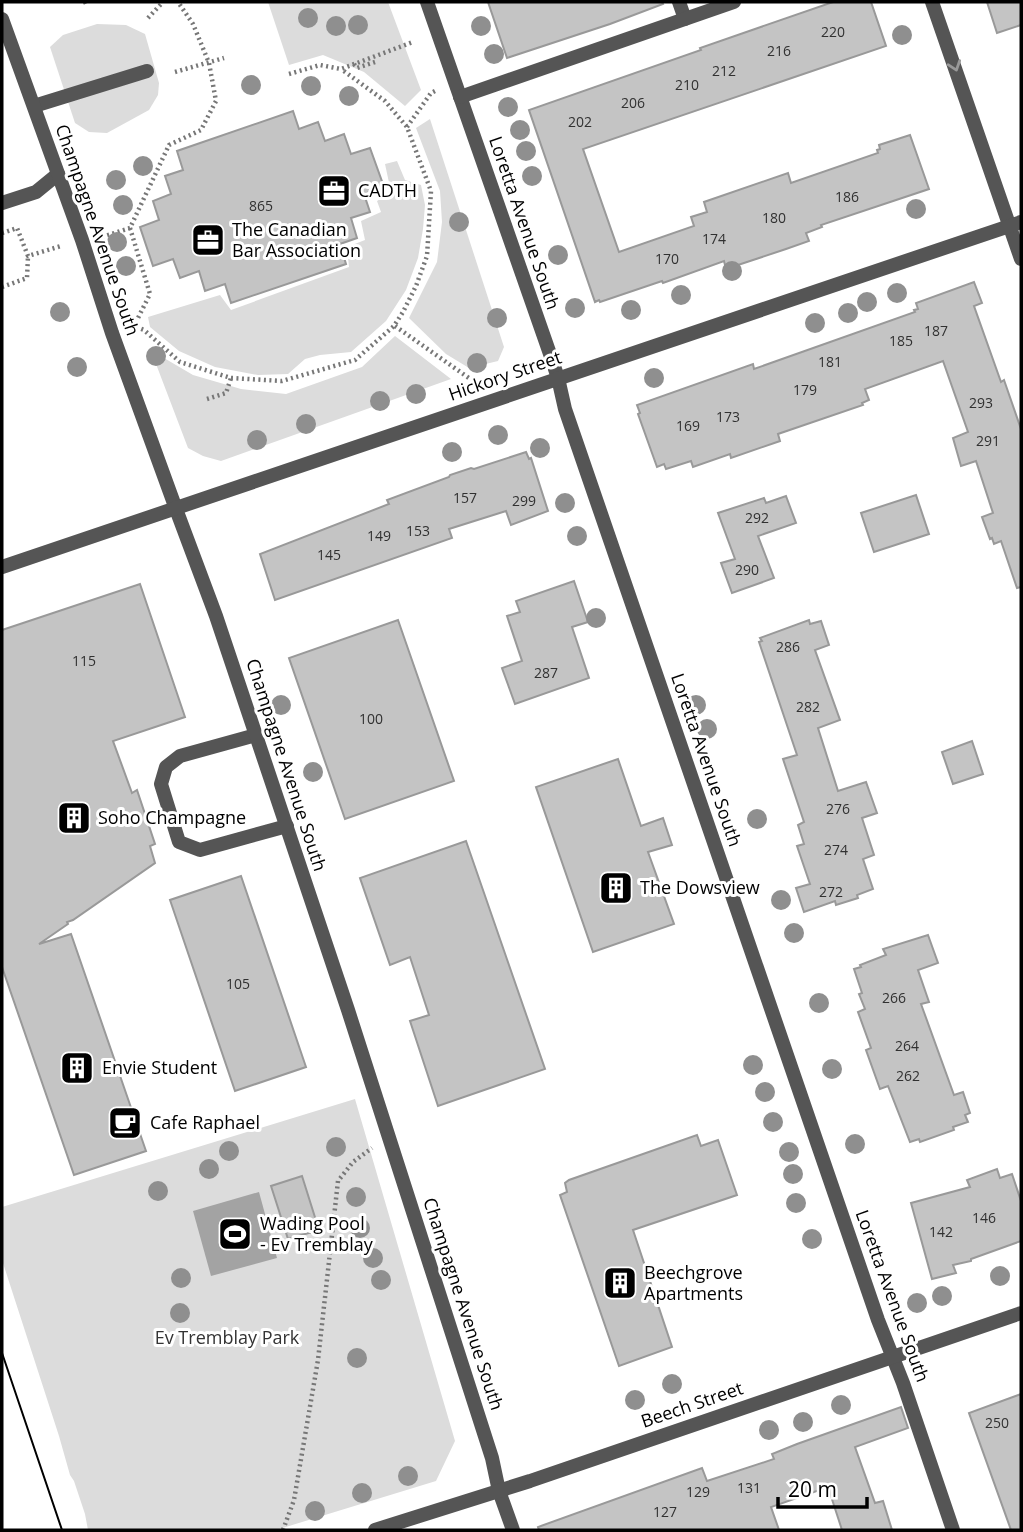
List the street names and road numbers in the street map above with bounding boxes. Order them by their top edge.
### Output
street label: Champagne Avenue South [50,121,145,339]
street label: Loretta Avenue South [484,133,566,312]
street label: Hickory Street [445,344,564,406]
street label: Champagne Avenue South [241,655,333,874]
street label: Loretta Avenue South [666,670,748,849]
street label: Champagne Avenue South [418,1194,510,1413]
street label: Loretta Avenue South [851,1206,935,1385]
street label: Beech Street [637,1375,746,1433]

